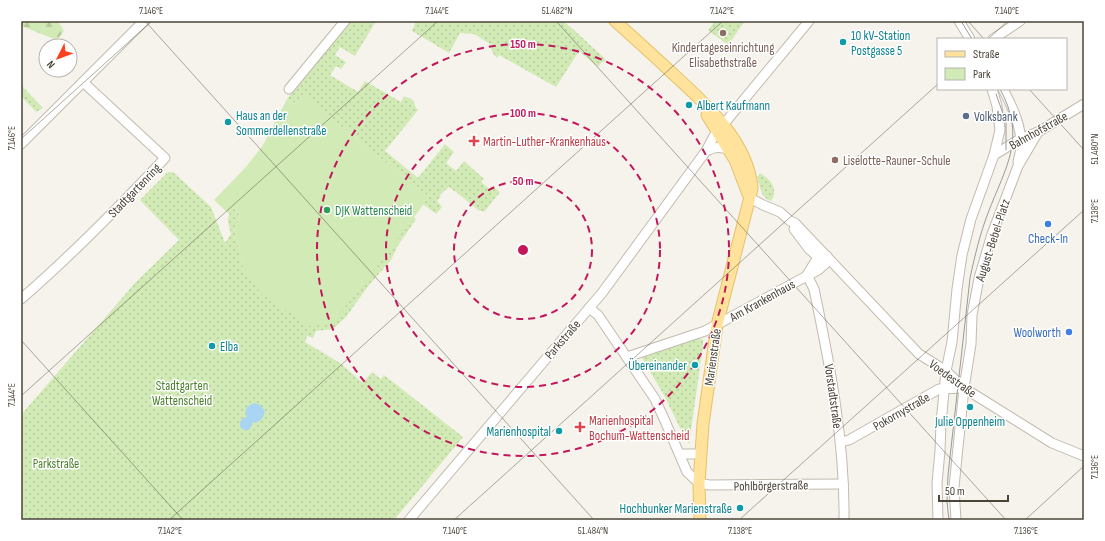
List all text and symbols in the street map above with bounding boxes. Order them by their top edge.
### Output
text: 7.146°E [139,5,163,17]
text: 7.144°E [425,5,449,17]
text: 51.482°N [542,5,572,17]
text: 7.142°E [710,5,734,17]
text: 7.140°E [995,5,1019,17]
marker: Kindertageseinrichtung Elisabethstraße [718,28,728,38]
place label: 10 kV-Station Postgasse 5 [851,28,910,59]
text: 150 m [510,37,536,52]
marker: 10 kV-Station Postgasse 5 [838,37,848,47]
north arrow [38,38,78,78]
legend [937,38,1067,90]
place label: Kindertageseinrichtung Elisabethstraße [672,40,774,71]
text: Straße [973,47,1000,62]
text: N [44,58,58,71]
text: Park [973,67,991,82]
place label: Albert Kaufmann [696,98,770,114]
marker: Albert Kaufmann [684,100,694,110]
text: 100 m [510,106,536,121]
place label: Haus an der Sommerdellenstraße [236,108,327,139]
street label: Bahnhofstraße [1006,108,1071,153]
place label: Volksbank [974,109,1018,125]
marker: Volksbank [961,111,971,121]
marker: Haus an der Sommerdellenstraße [223,117,233,127]
text: 7.146°E [6,126,18,150]
place label: Martin-Luther-Krankenhaus [483,134,606,150]
text: 51.480°N [1089,134,1101,164]
marker: Martin-Luther-Krankenhaus [468,135,480,147]
place label: Liselotte-Rauner-Schule [843,153,951,169]
marker: Liselotte-Rauner-Schule [830,155,840,165]
street label: Stadtgartenring [105,160,165,221]
text: 50 m [513,174,533,189]
street label: August-Bebel-Platz [972,197,1014,284]
text: 7.138°E [1089,199,1101,223]
place label: DJK Wattenscheid [335,203,412,219]
marker: DJK Wattenscheid [322,205,332,215]
marker: Check-In [1043,219,1053,229]
place label: Check-In [1028,231,1068,247]
centre of rings [516,243,530,257]
street label: Am Krankenhaus [726,276,798,326]
street label: Parkstraße [541,317,584,363]
place label: Woolworth [1013,325,1061,341]
marker: Woolworth [1064,327,1074,337]
street label: Marienstraße [701,328,725,387]
place label: Elba [220,339,238,355]
marker: Elba [207,341,217,351]
street label: Voedestraße [926,356,979,401]
place label: Übereinander [628,357,687,374]
marker: Übereinander [690,360,700,370]
street label: Vorstadtstraße [821,363,845,429]
park label: Stadtgarten Wattenscheid [152,378,212,409]
text: 7.144°E [6,383,18,407]
street label: Pokornystraße [870,389,933,435]
marker: Julie Oppenheim [965,402,975,412]
place label: Marienhospital Bochum-Wattenscheid [589,413,689,444]
place label: Julie Oppenheim [934,414,1005,430]
marker: Marienhospital Bochum-Wattenscheid [574,421,586,433]
place label: Marienhospital [487,424,551,440]
marker: Marienhospital [554,426,564,436]
text: 7.136°E [1089,455,1101,479]
park label: Parkstraße [33,456,79,472]
street label: Pohlbörgerstraße [733,477,809,495]
scale bar [939,477,1008,503]
text: 50 m [945,484,965,499]
place label: Hochbunker Marienstraße [620,501,732,517]
marker: Hochbunker Marienstraße [735,503,745,513]
text: 7.142°E [158,525,182,537]
text: 7.140°E [443,525,467,537]
text: 51.484°N [578,525,608,537]
text: 7.138°E [728,525,752,537]
text: 7.136°E [1014,525,1038,537]

